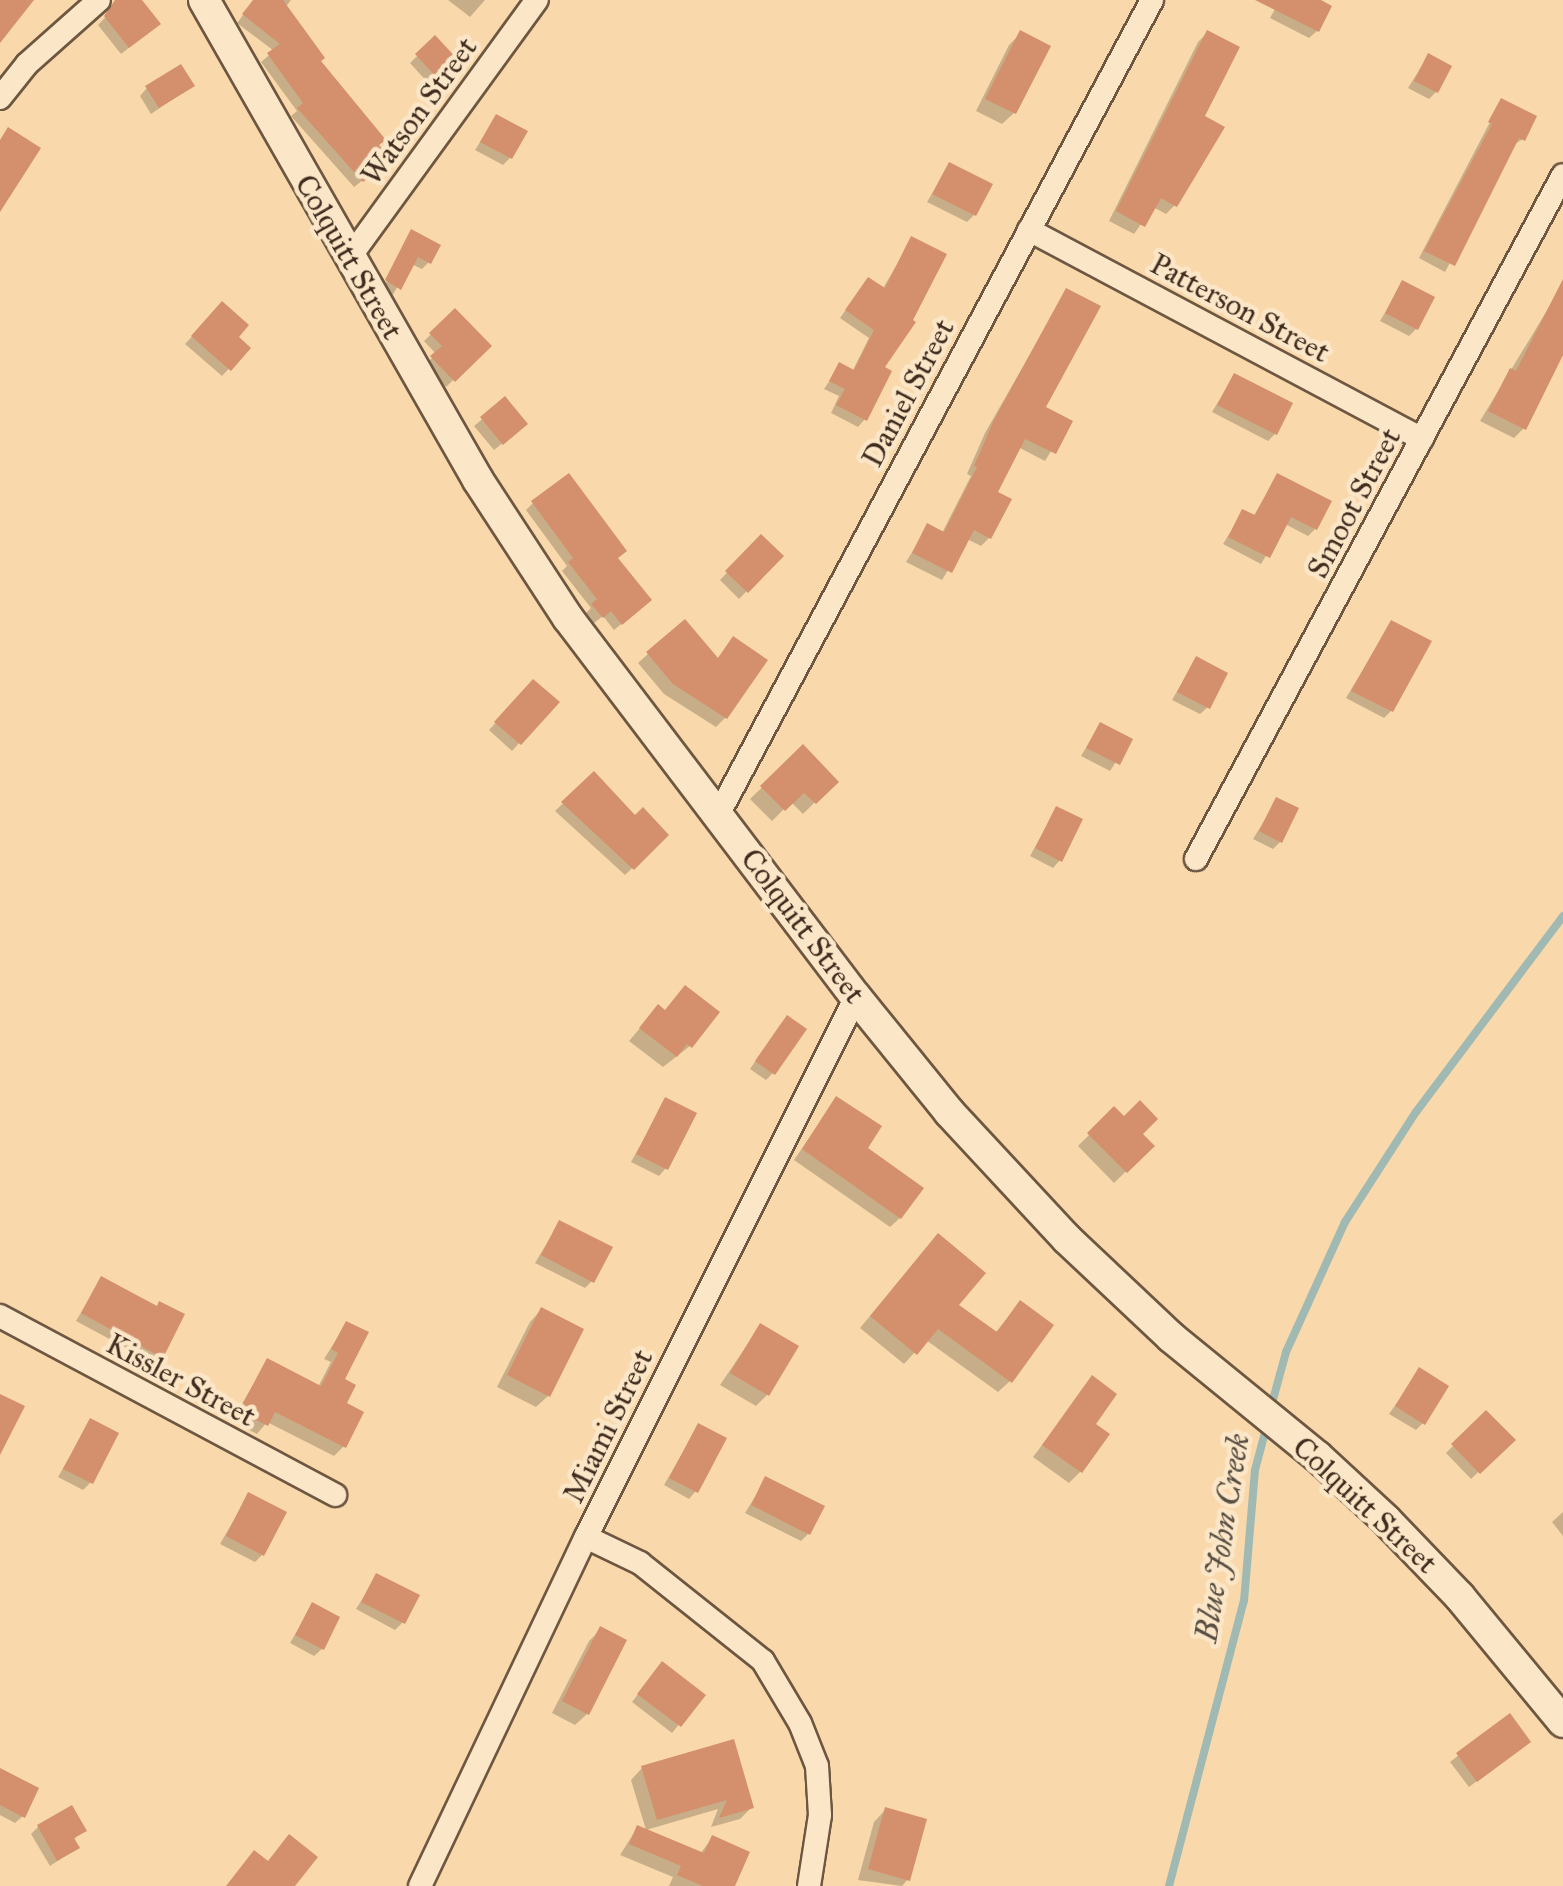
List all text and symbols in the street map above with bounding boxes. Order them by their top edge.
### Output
street label: Watson Street [353,30,485,192]
street label: Colquitt Street [287,168,411,346]
street label: Patterson Street [1144,246,1336,370]
street label: Daniel Street [854,313,962,473]
street label: Smoot Street [1299,422,1409,584]
street label: Colquitt Street [733,842,873,1010]
street label: Kissler Street [100,1326,262,1434]
street label: Miami Street [555,1343,661,1509]
street label: Colquitt Street [1285,1429,1445,1581]
water label: Blue John Creek [1188,1431,1258,1645]

